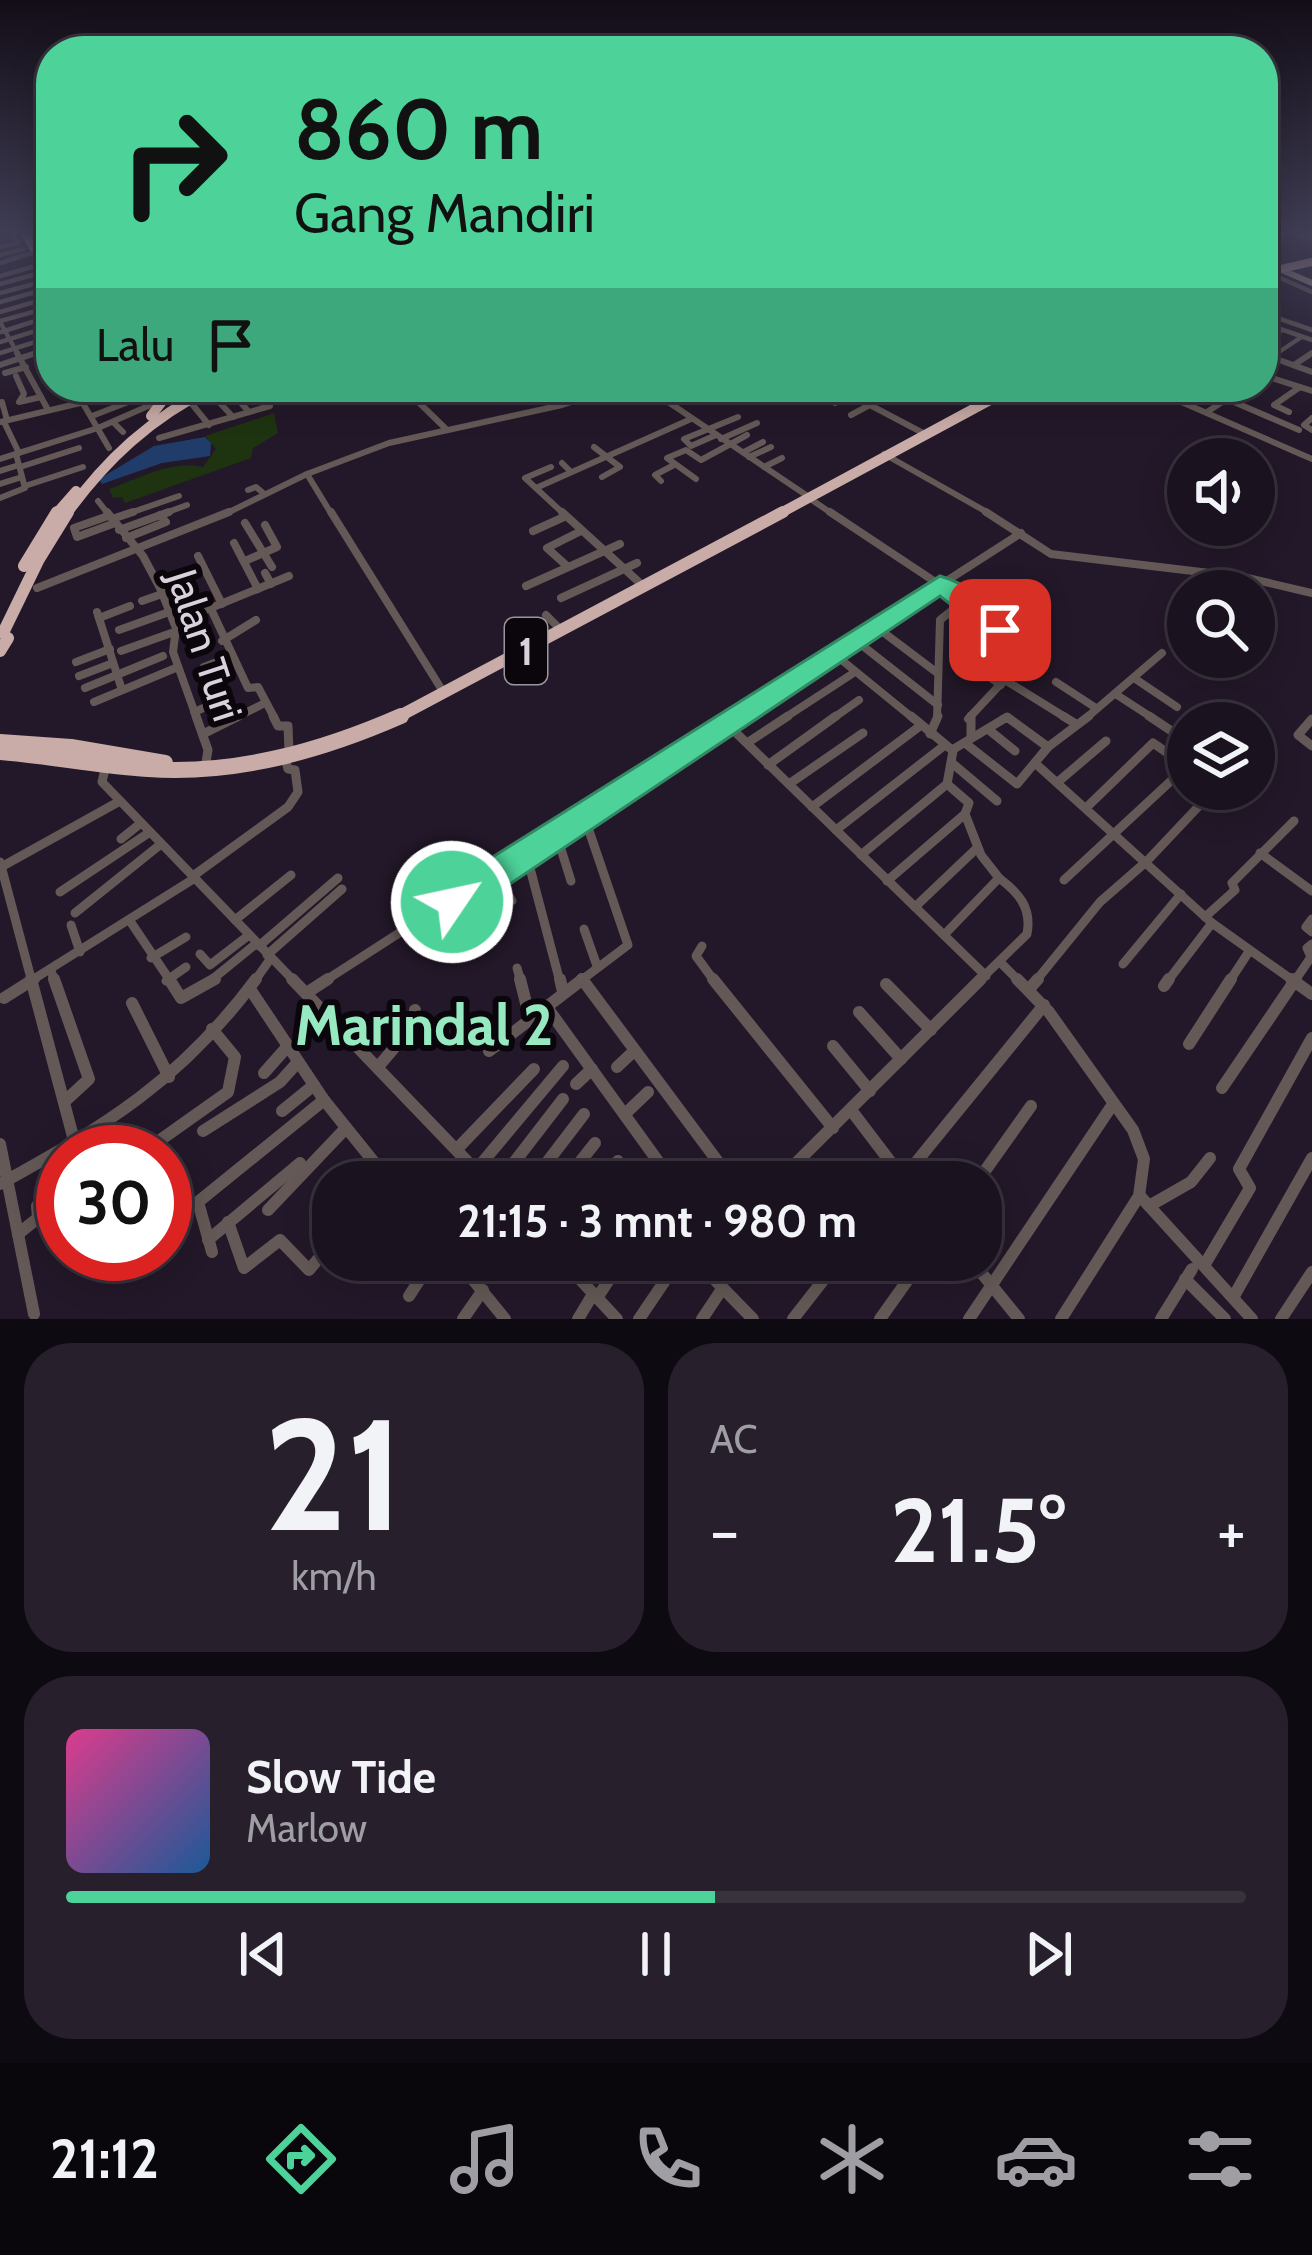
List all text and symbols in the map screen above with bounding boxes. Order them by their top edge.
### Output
text: 860 m [294,78,543,180]
icon: right [96,84,252,240]
text: Gang Mandiri [294,180,595,246]
icon: arrive [198,312,264,378]
text: Lalu [96,318,174,372]
map controls [1167,438,1275,810]
button: sound [1167,438,1275,546]
street label: Jalan Turi [156,562,254,727]
button: search [1167,570,1275,678]
pin [949,579,1051,681]
icon: arrive [967,597,1033,663]
road number: 1 [505,618,547,684]
button: layers [1167,702,1275,810]
position arrow [389,839,515,965]
district label: Marindal 2 [295,990,553,1059]
speed limit sign: 30 [36,1125,192,1281]
text: 21:15 · 3 mnt · 980 m [457,1194,857,1248]
text: 21 [264,1379,404,1569]
text: AC [710,1415,758,1463]
text: 21.5° [890,1475,1066,1585]
text: − [710,1490,739,1571]
text: + [1217,1490,1246,1571]
text: km/h [291,1552,377,1600]
text: Slow Tide [246,1750,436,1804]
text: Marlow [246,1804,367,1852]
icon: previous [230,1921,296,1987]
icon: pause [623,1921,689,1987]
icon: next [1016,1921,1082,1987]
icon: directions [259,2117,343,2201]
icon: music [443,2117,527,2201]
icon: phone [626,2117,710,2201]
icon: climate [810,2117,894,2201]
icon: car [994,2117,1078,2201]
icon: filters [1178,2117,1262,2201]
text: 21:12 [50,2126,159,2192]

